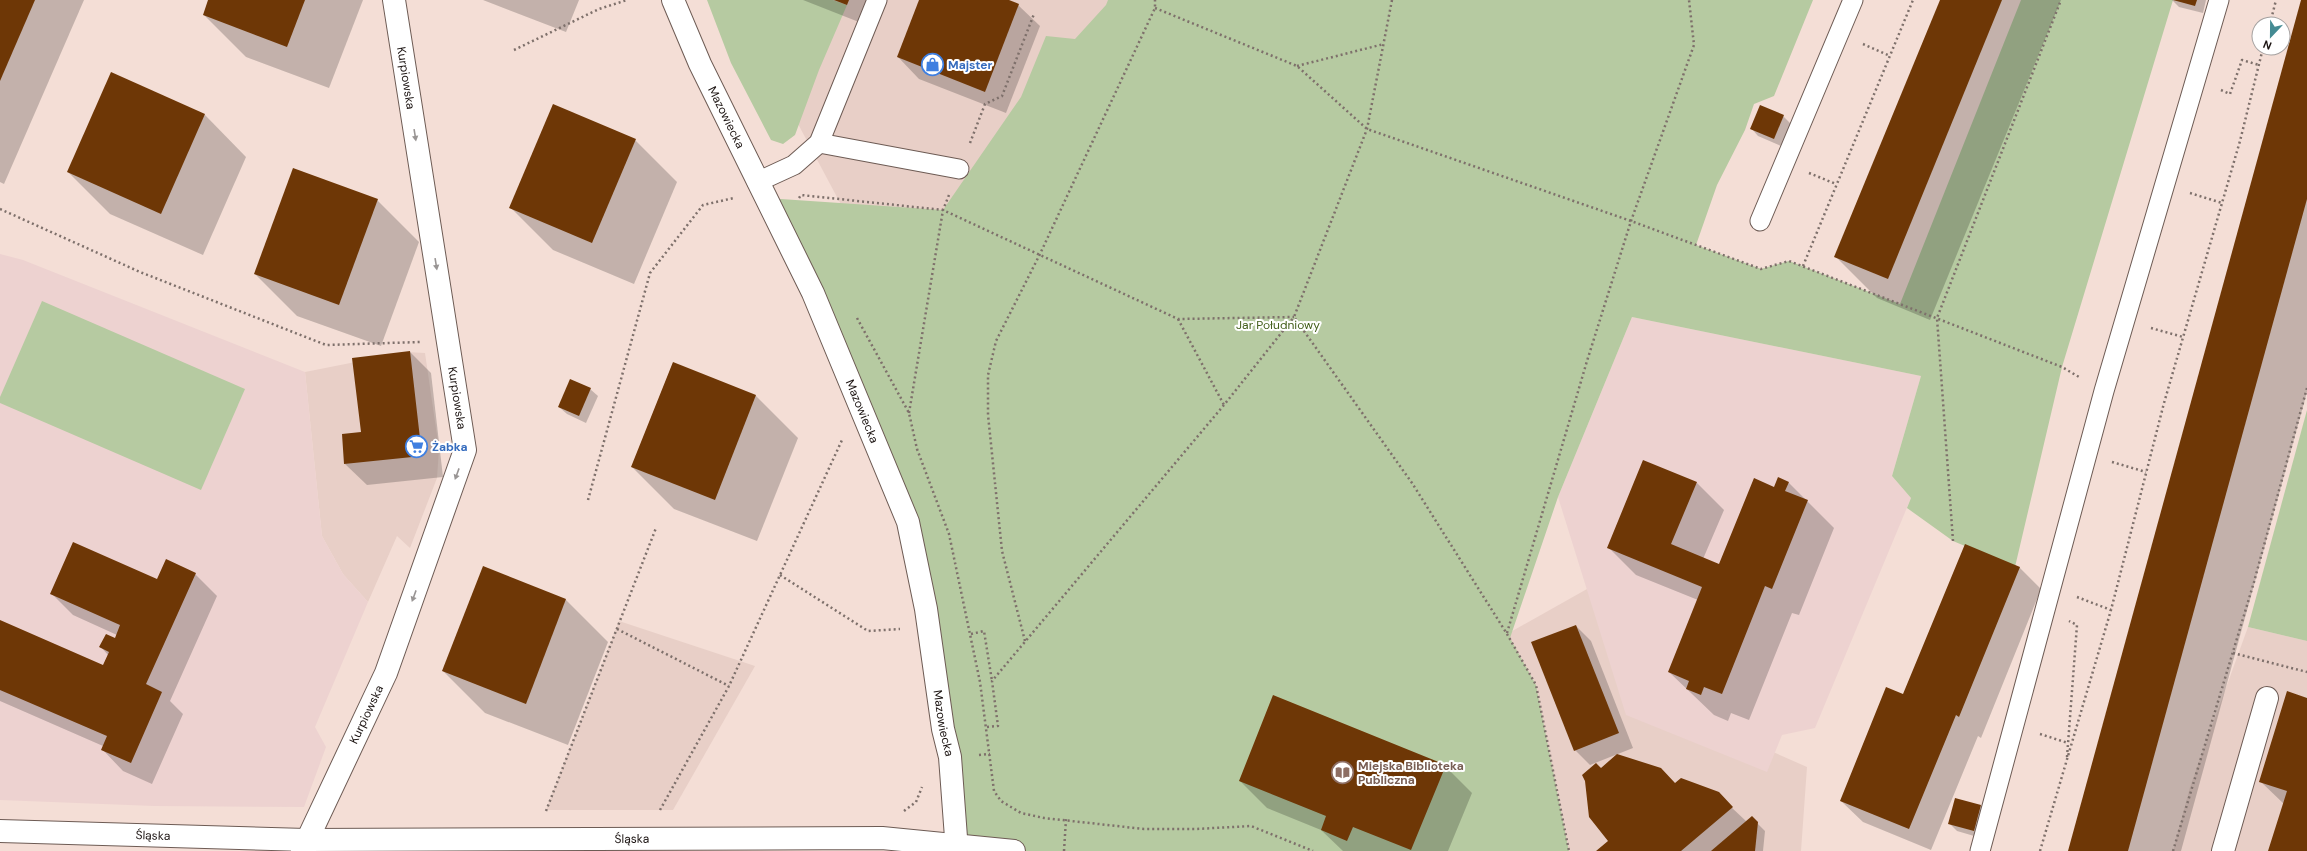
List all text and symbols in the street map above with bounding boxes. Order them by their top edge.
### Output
north arrow [2251,16,2291,56]
text: N [2261,37,2274,53]
street label: Kurpiowska [393,46,419,110]
shop icon: Majster [920,52,946,78]
place label: Majster [948,57,992,73]
street label: Mazowiecka [704,84,748,151]
one-way arrow [413,129,419,141]
one-way arrow [433,258,439,270]
park label: Jar Południowy [1236,317,1320,333]
street label: Kurpiowska [444,366,470,430]
street label: Mazowiecka [842,377,882,446]
supermarket icon: Żabka [403,434,429,460]
place label: Żabka [432,439,468,455]
one-way arrow [454,468,460,480]
one-way arrow [410,591,416,603]
street label: Kurpiowska [346,682,387,746]
street label: Mazowiecka [930,689,958,758]
place label: Miejska Biblioteka Publiczna [1358,758,1464,788]
library icon: Miejska Biblioteka Publiczna [1329,760,1355,786]
street label: Śląska [135,827,171,844]
street label: Śląska [614,831,649,847]

